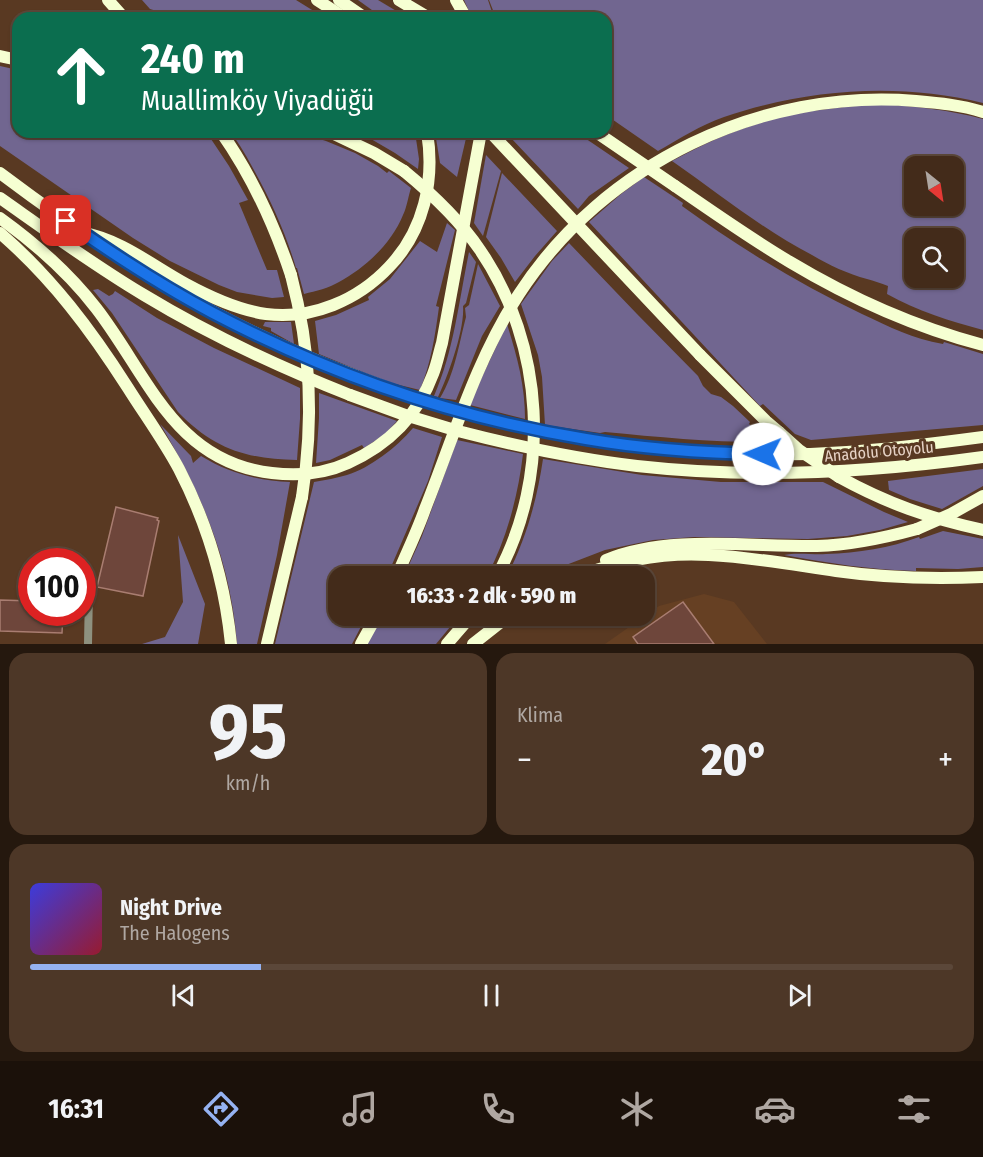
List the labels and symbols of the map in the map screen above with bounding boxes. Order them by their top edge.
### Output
north arrow [904,156,964,216]
pin [40,195,91,246]
position arrow [731,422,795,486]
street label: Anadolu Otoyolu [824,437,934,466]
speed limit sign: 100 [18,548,96,626]

